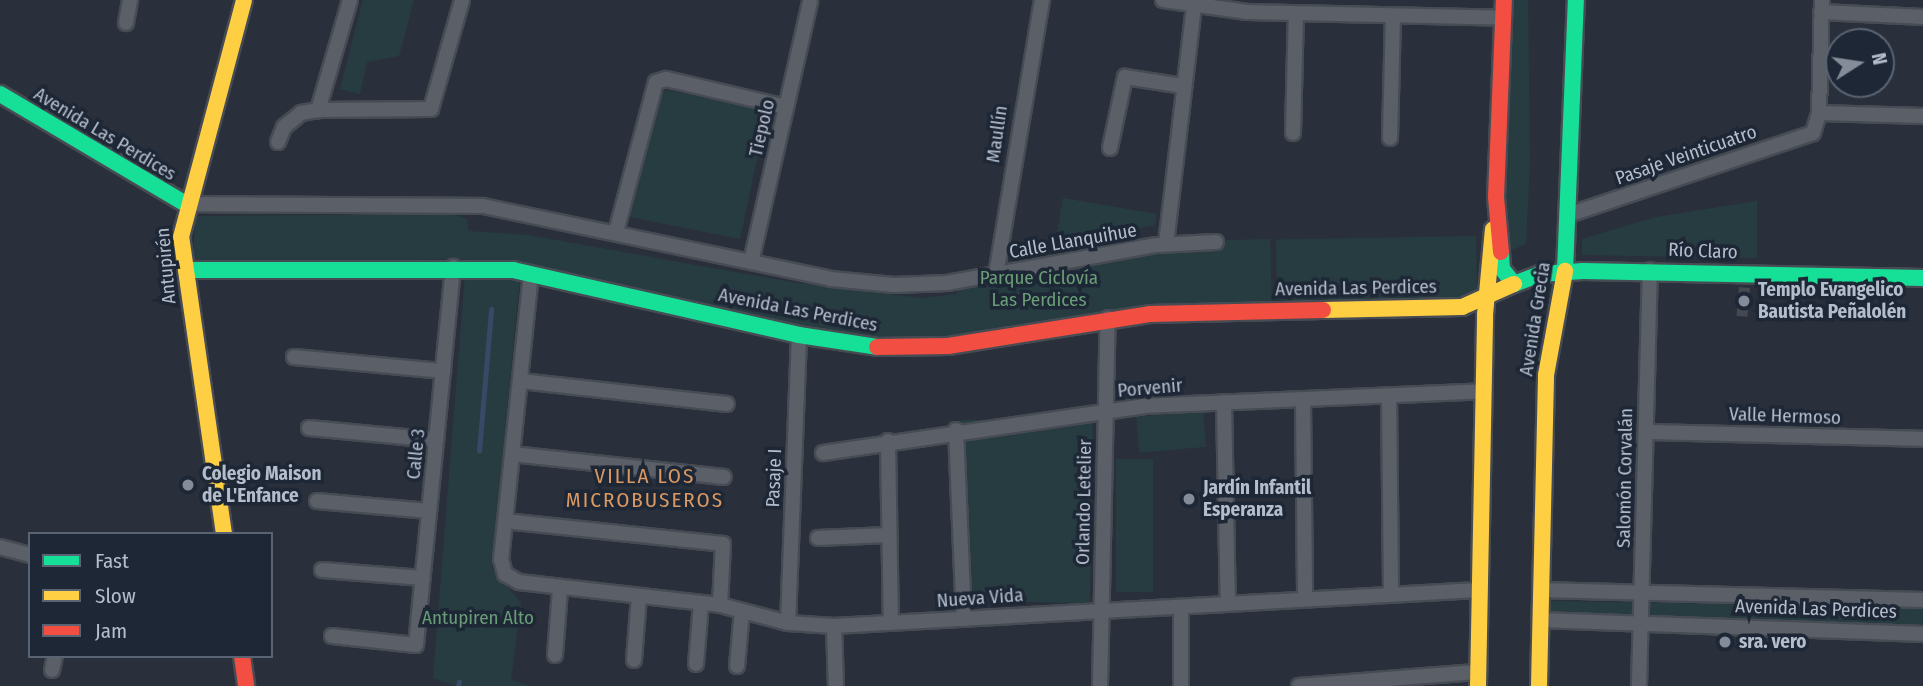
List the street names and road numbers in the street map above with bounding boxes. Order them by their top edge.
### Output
street label: Avenida Las Perdices [30,83,180,185]
street label: Tiepolo [744,97,780,159]
street label: Maullín [982,104,1012,164]
street label: Pasaje Veinticuatro [1612,120,1760,190]
street label: Calle Llanquihue [1007,219,1139,263]
street label: Antupirén [151,227,181,305]
street label: Río Claro [1668,238,1738,264]
street label: Avenida Grecia [1515,260,1555,378]
street label: Avenida Las Perdices [1275,275,1437,301]
street label: Avenida Las Perdices [716,283,880,337]
street label: Porvenir [1117,374,1183,402]
street label: Valle Hermoso [1729,403,1841,429]
street label: Salomón Corvalán [1612,408,1638,548]
street label: Calle 3 [402,427,430,481]
street label: Orlando Letelier [1072,439,1096,565]
street label: Pasaje I [762,448,786,508]
street label: Nueva Vida [936,584,1024,612]
street label: Avenida Las Perdices [1735,595,1897,623]

